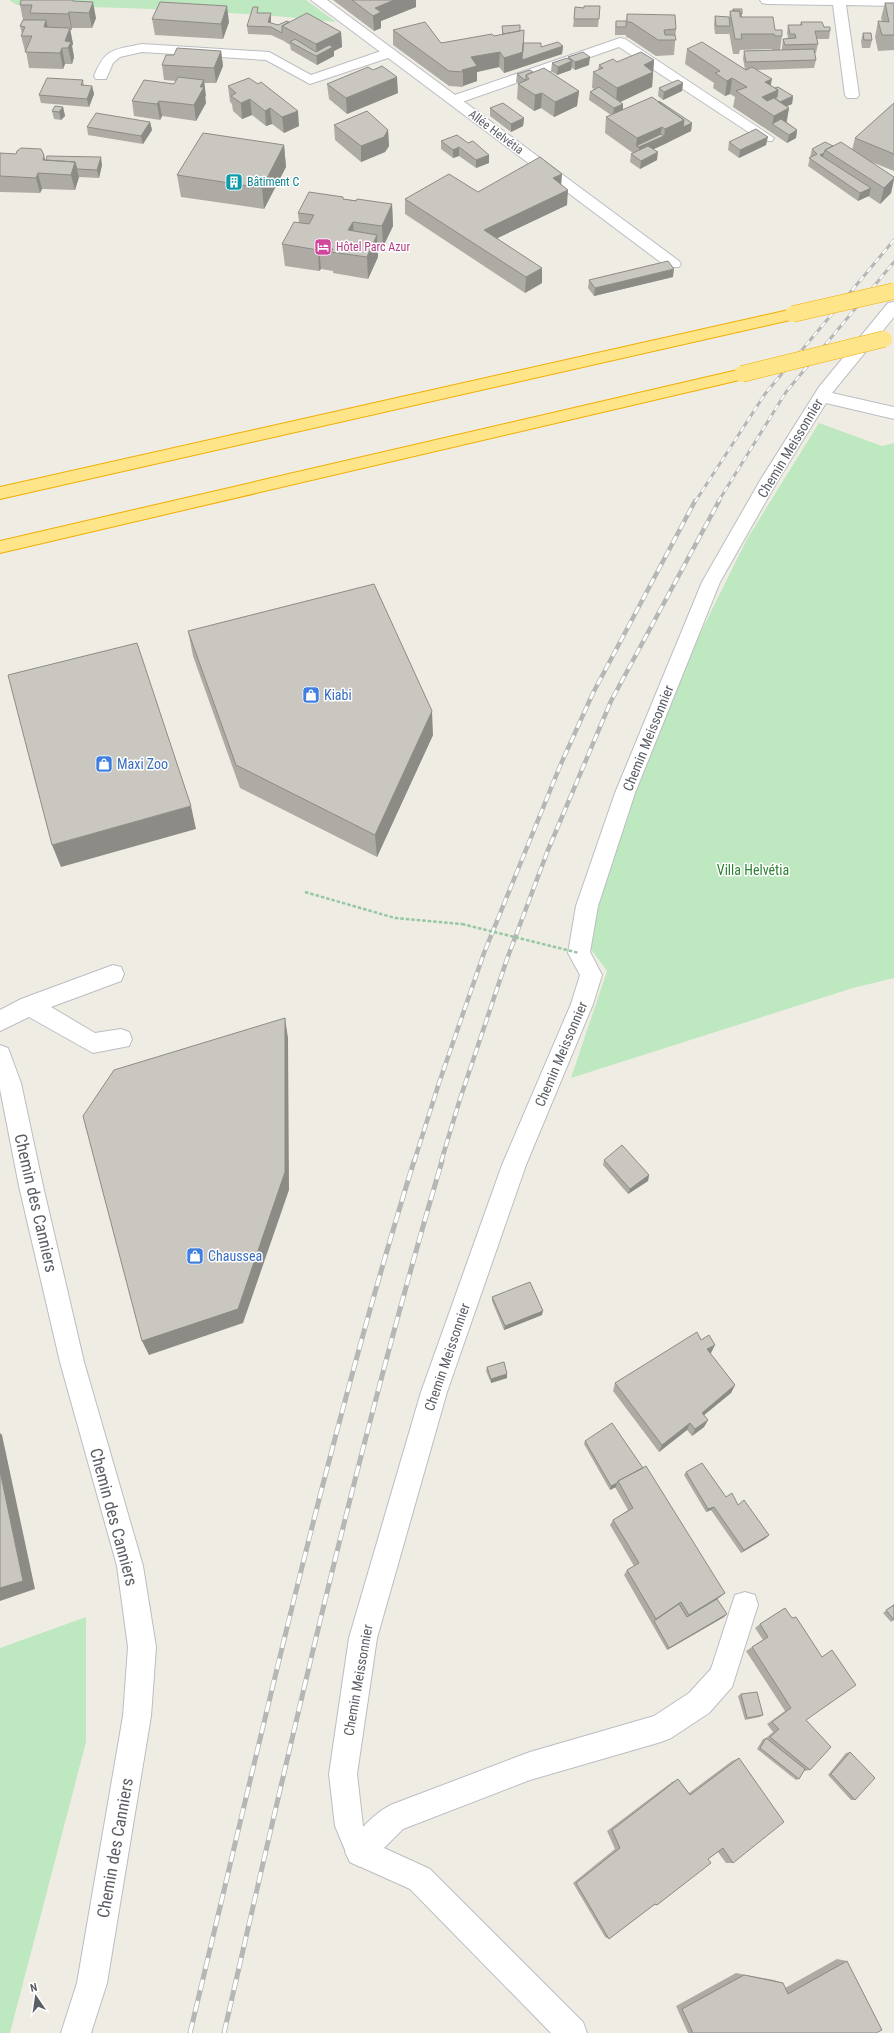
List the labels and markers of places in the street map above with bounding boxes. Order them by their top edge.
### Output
building icon: Bâtiment C [224,172,244,192]
place label: Bâtiment C [247,175,299,189]
hotel icon: Hôtel Parc Azur [313,237,333,257]
place label: Hôtel Parc Azur [336,240,410,254]
shop icon: Kiabi [301,685,321,705]
place label: Kiabi [324,687,352,703]
shop icon: Maxi Zoo [94,754,114,774]
place label: Maxi Zoo [117,756,168,772]
shop icon: Chaussea [185,1246,205,1266]
place label: Chaussea [208,1248,262,1264]

